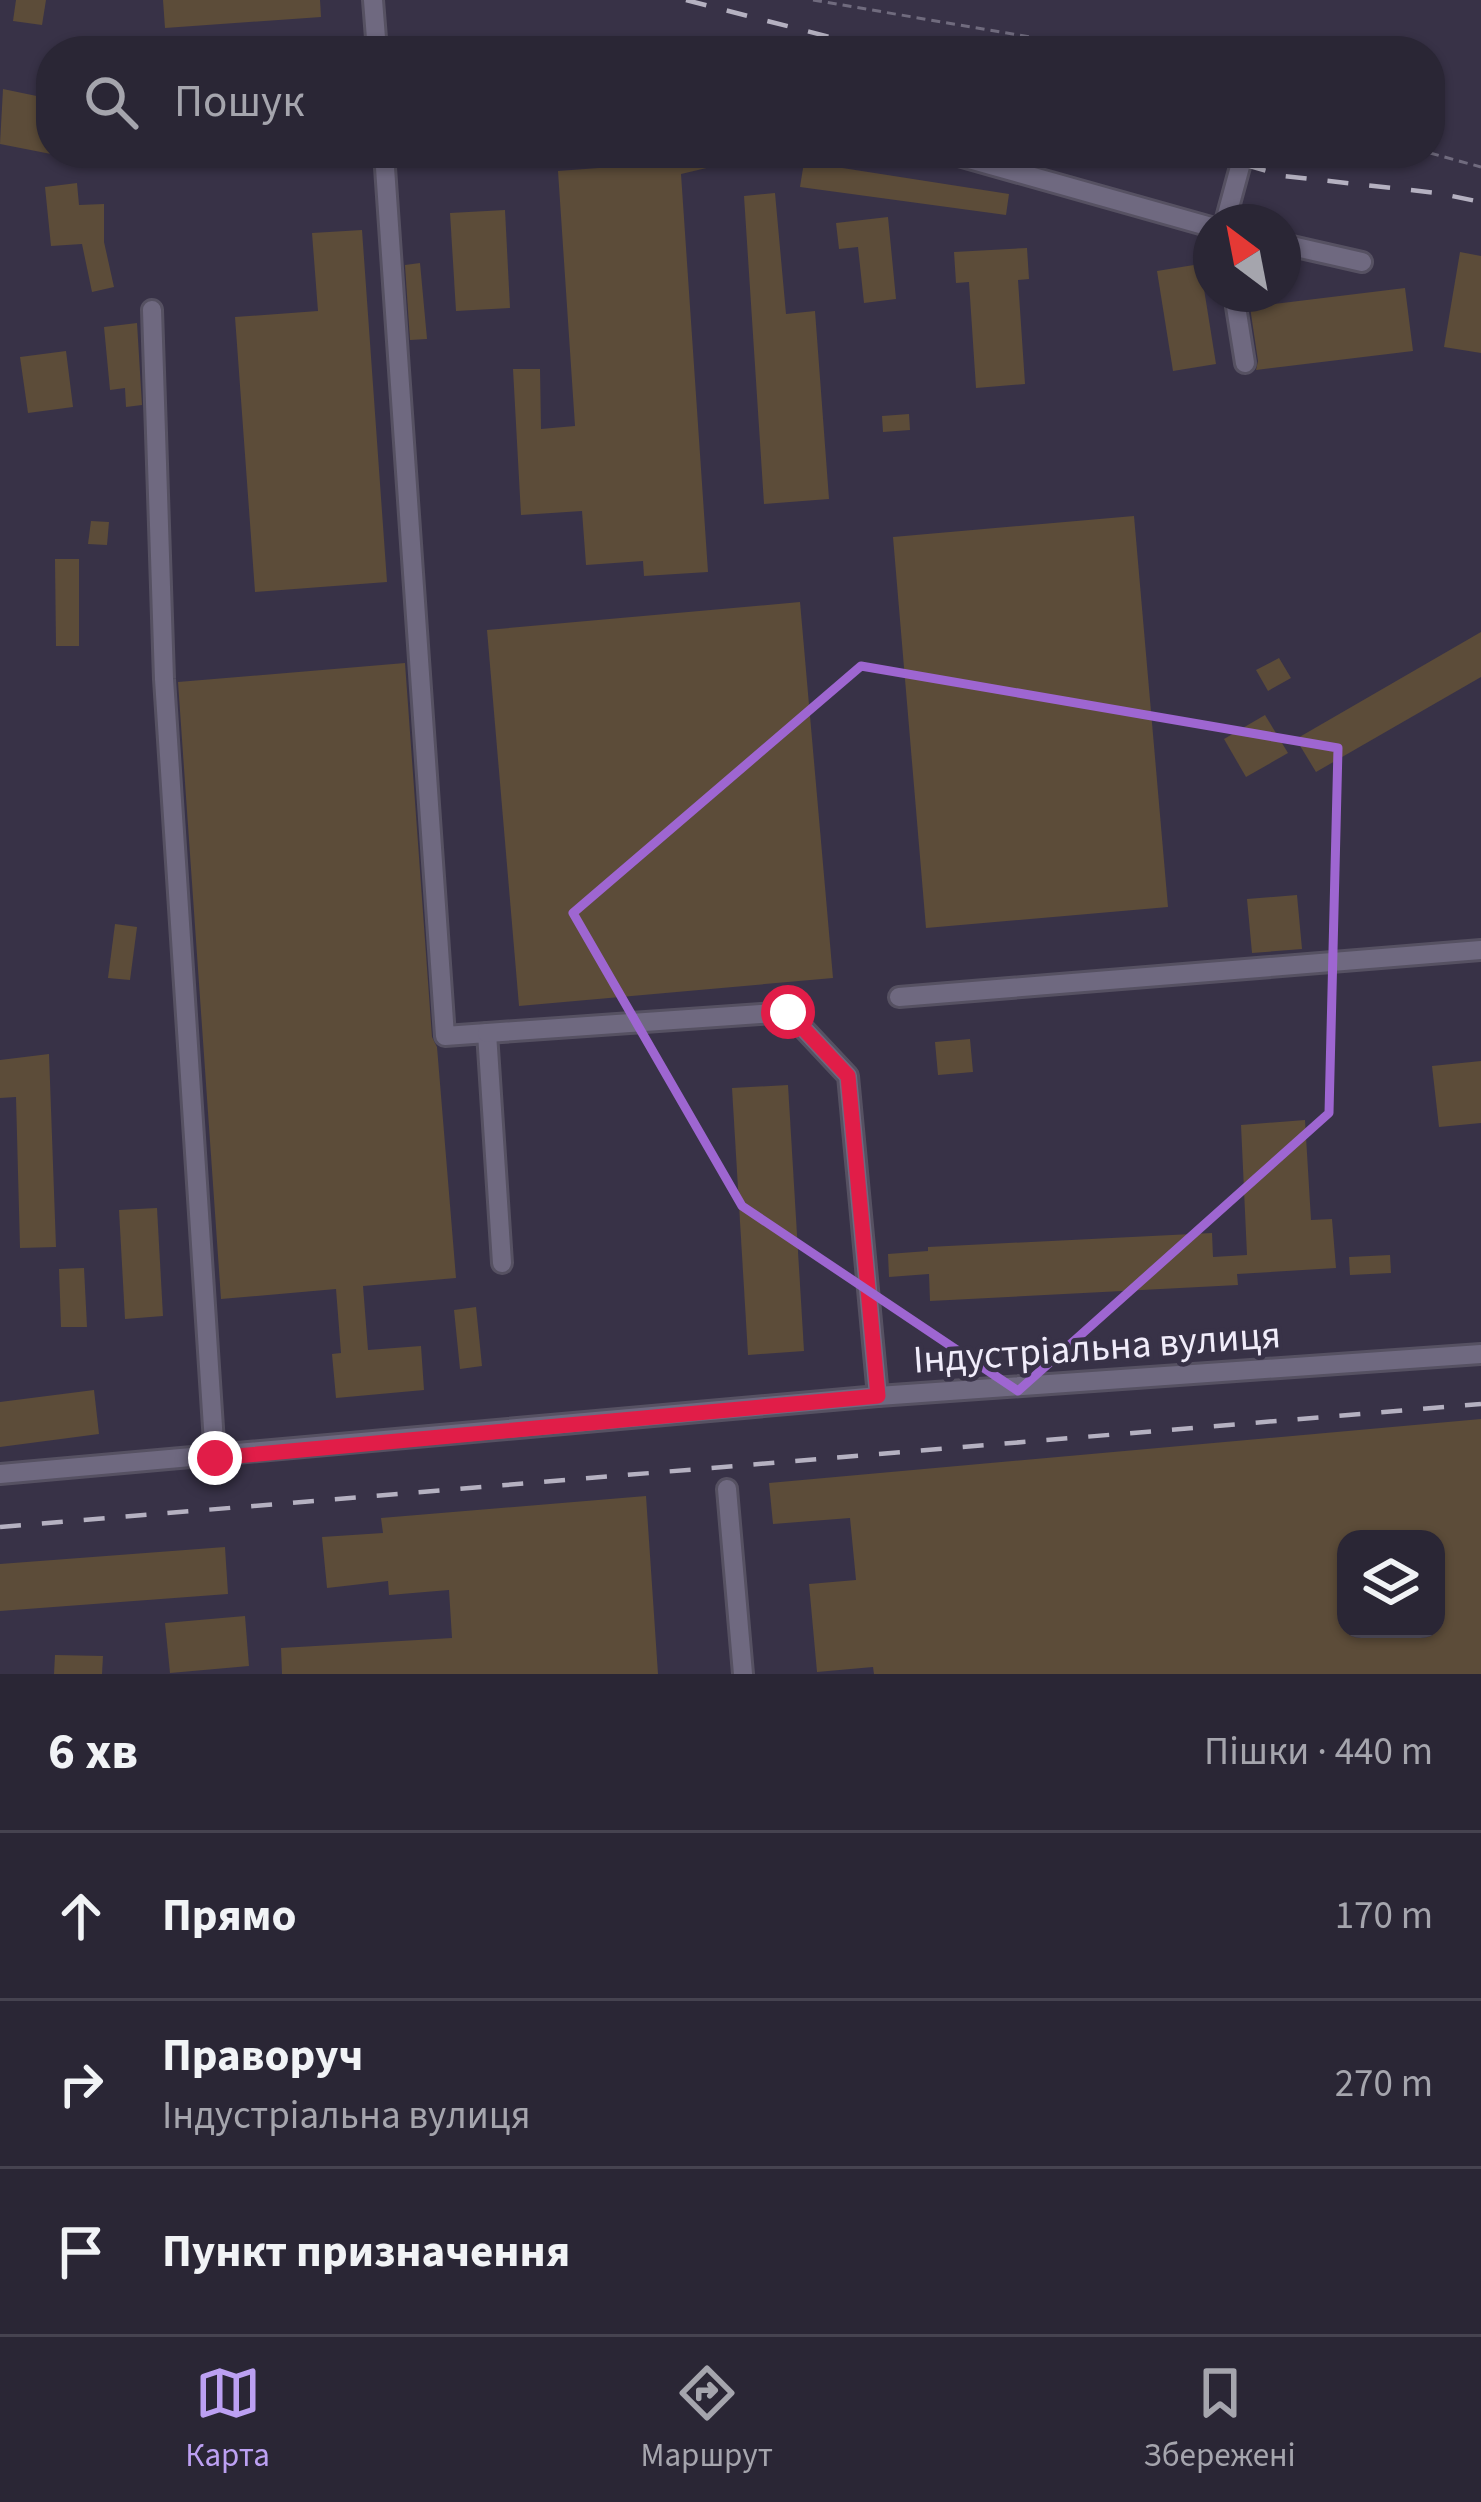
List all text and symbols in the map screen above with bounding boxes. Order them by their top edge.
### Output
search box [36,36,1445,168]
icon: search [78,69,144,135]
text: Пошук [174,70,304,134]
north arrow [1193,204,1301,312]
route start [761,985,815,1039]
street label: Індустріальна вулиця [911,1307,1283,1389]
route end [188,1431,242,1485]
map controls [1337,1530,1445,1638]
button: layers [1337,1530,1445,1638]
text: 6 хв [48,1716,138,1788]
text: Пішки · 440 m [1204,1724,1433,1780]
icon: ahead [48,1883,114,1949]
text: Прямо [162,1884,296,1948]
text: 170 m [1335,1888,1433,1944]
text: Праворуч [162,2024,363,2088]
icon: right [48,2051,114,2117]
text: 270 m [1335,2056,1433,2112]
text: Індустріальна вулиця [162,2088,531,2144]
icon: arrive [48,2219,114,2285]
text: Пункт призначення [162,2220,570,2284]
tab: Карта [185,2360,270,2479]
tab: Маршрут [640,2360,773,2479]
tab: Збережені [1143,2360,1296,2479]

